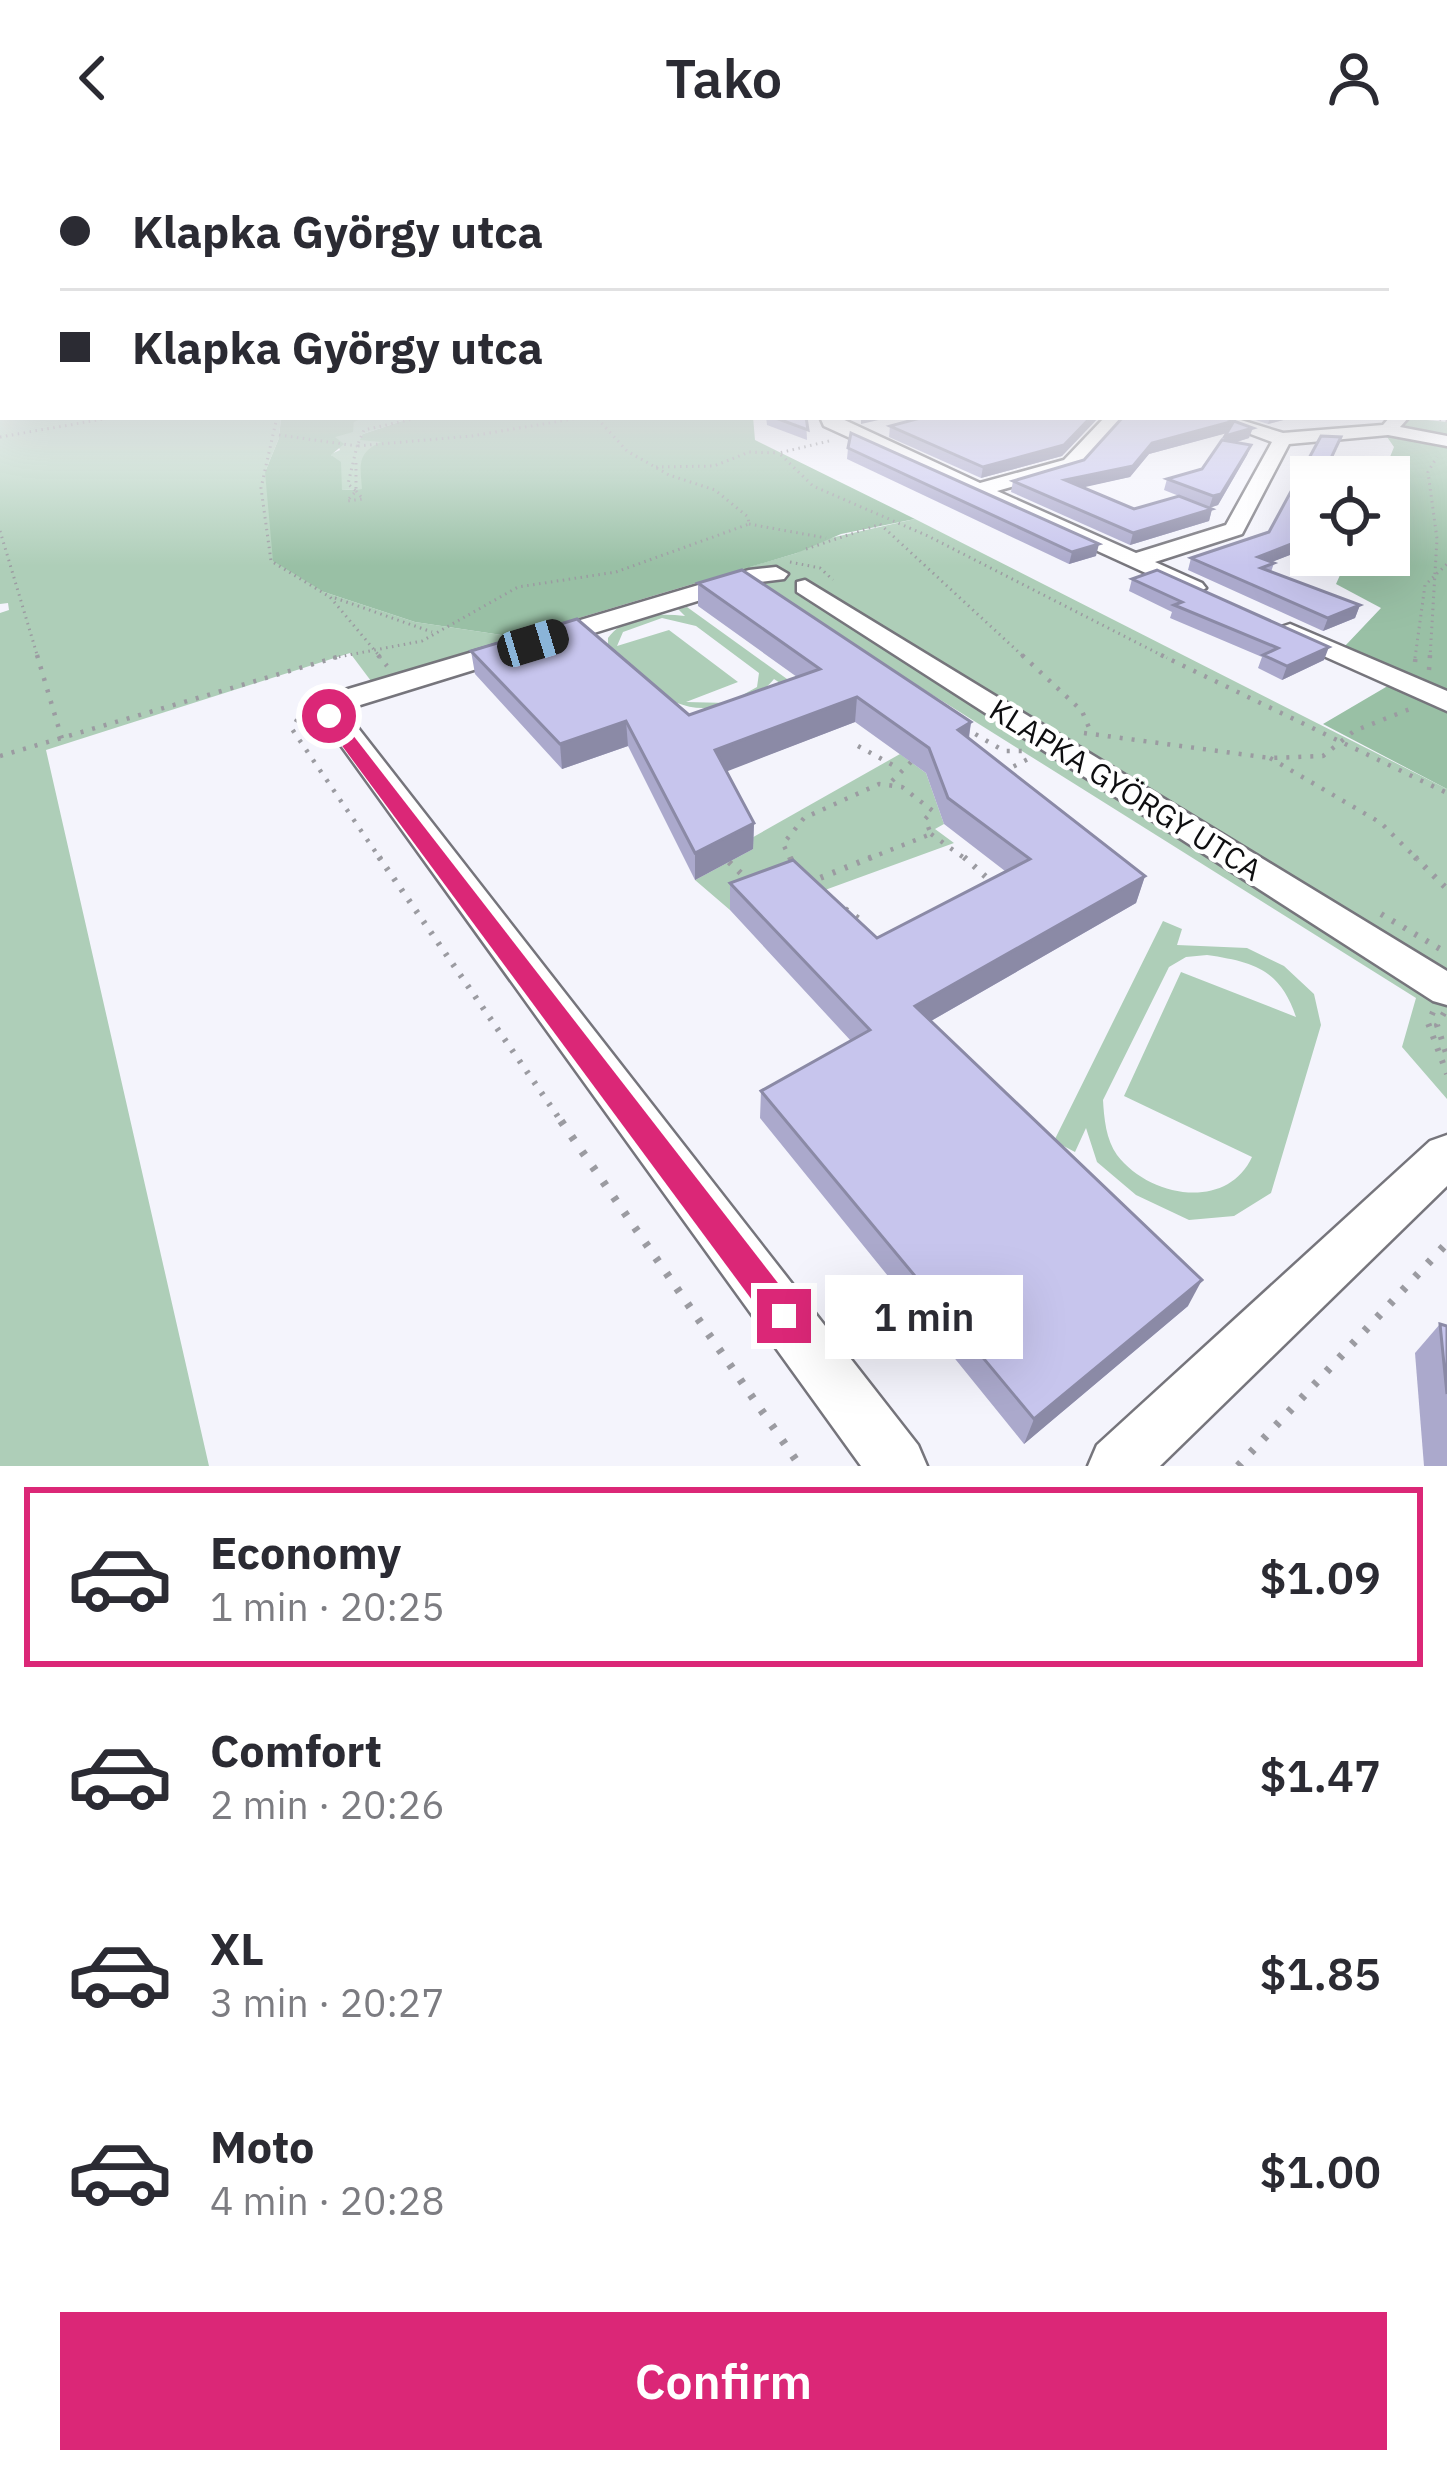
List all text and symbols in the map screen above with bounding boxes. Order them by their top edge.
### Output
text: Tako [665,43,782,113]
icon: back [60,45,126,111]
icon: person [1321,45,1387,111]
text: Klapka György utca [132,202,543,260]
text: Klapka György utca [132,318,543,376]
map controls [1290,456,1410,576]
button: locate [1290,456,1410,576]
car [493,615,573,671]
route start [302,689,356,743]
street label: KLAPKA GYÖRGY UTCA [983,689,1269,889]
callout: 1 min [826,1274,1024,1358]
route end [757,1289,811,1343]
text: 1 min [874,1291,974,1342]
icon: car [66,1523,174,1631]
text: Economy [210,1523,401,1581]
text: $1.09 [1260,1548,1381,1606]
text: 1 min · 20:25 [210,1581,445,1632]
icon: car [66,1721,174,1829]
text: Comfort [210,1721,382,1779]
text: $1.47 [1260,1746,1381,1804]
text: 2 min · 20:26 [210,1779,445,1830]
icon: car [66,1919,174,2027]
text: XL [210,1919,264,1977]
text: $1.85 [1260,1944,1381,2002]
text: 3 min · 20:27 [210,1977,445,2028]
icon: car [66,2117,174,2225]
text: Moto [210,2117,314,2175]
text: $1.00 [1260,2142,1381,2200]
text: 4 min · 20:28 [210,2175,445,2226]
button: Confirm [60,2312,1387,2450]

